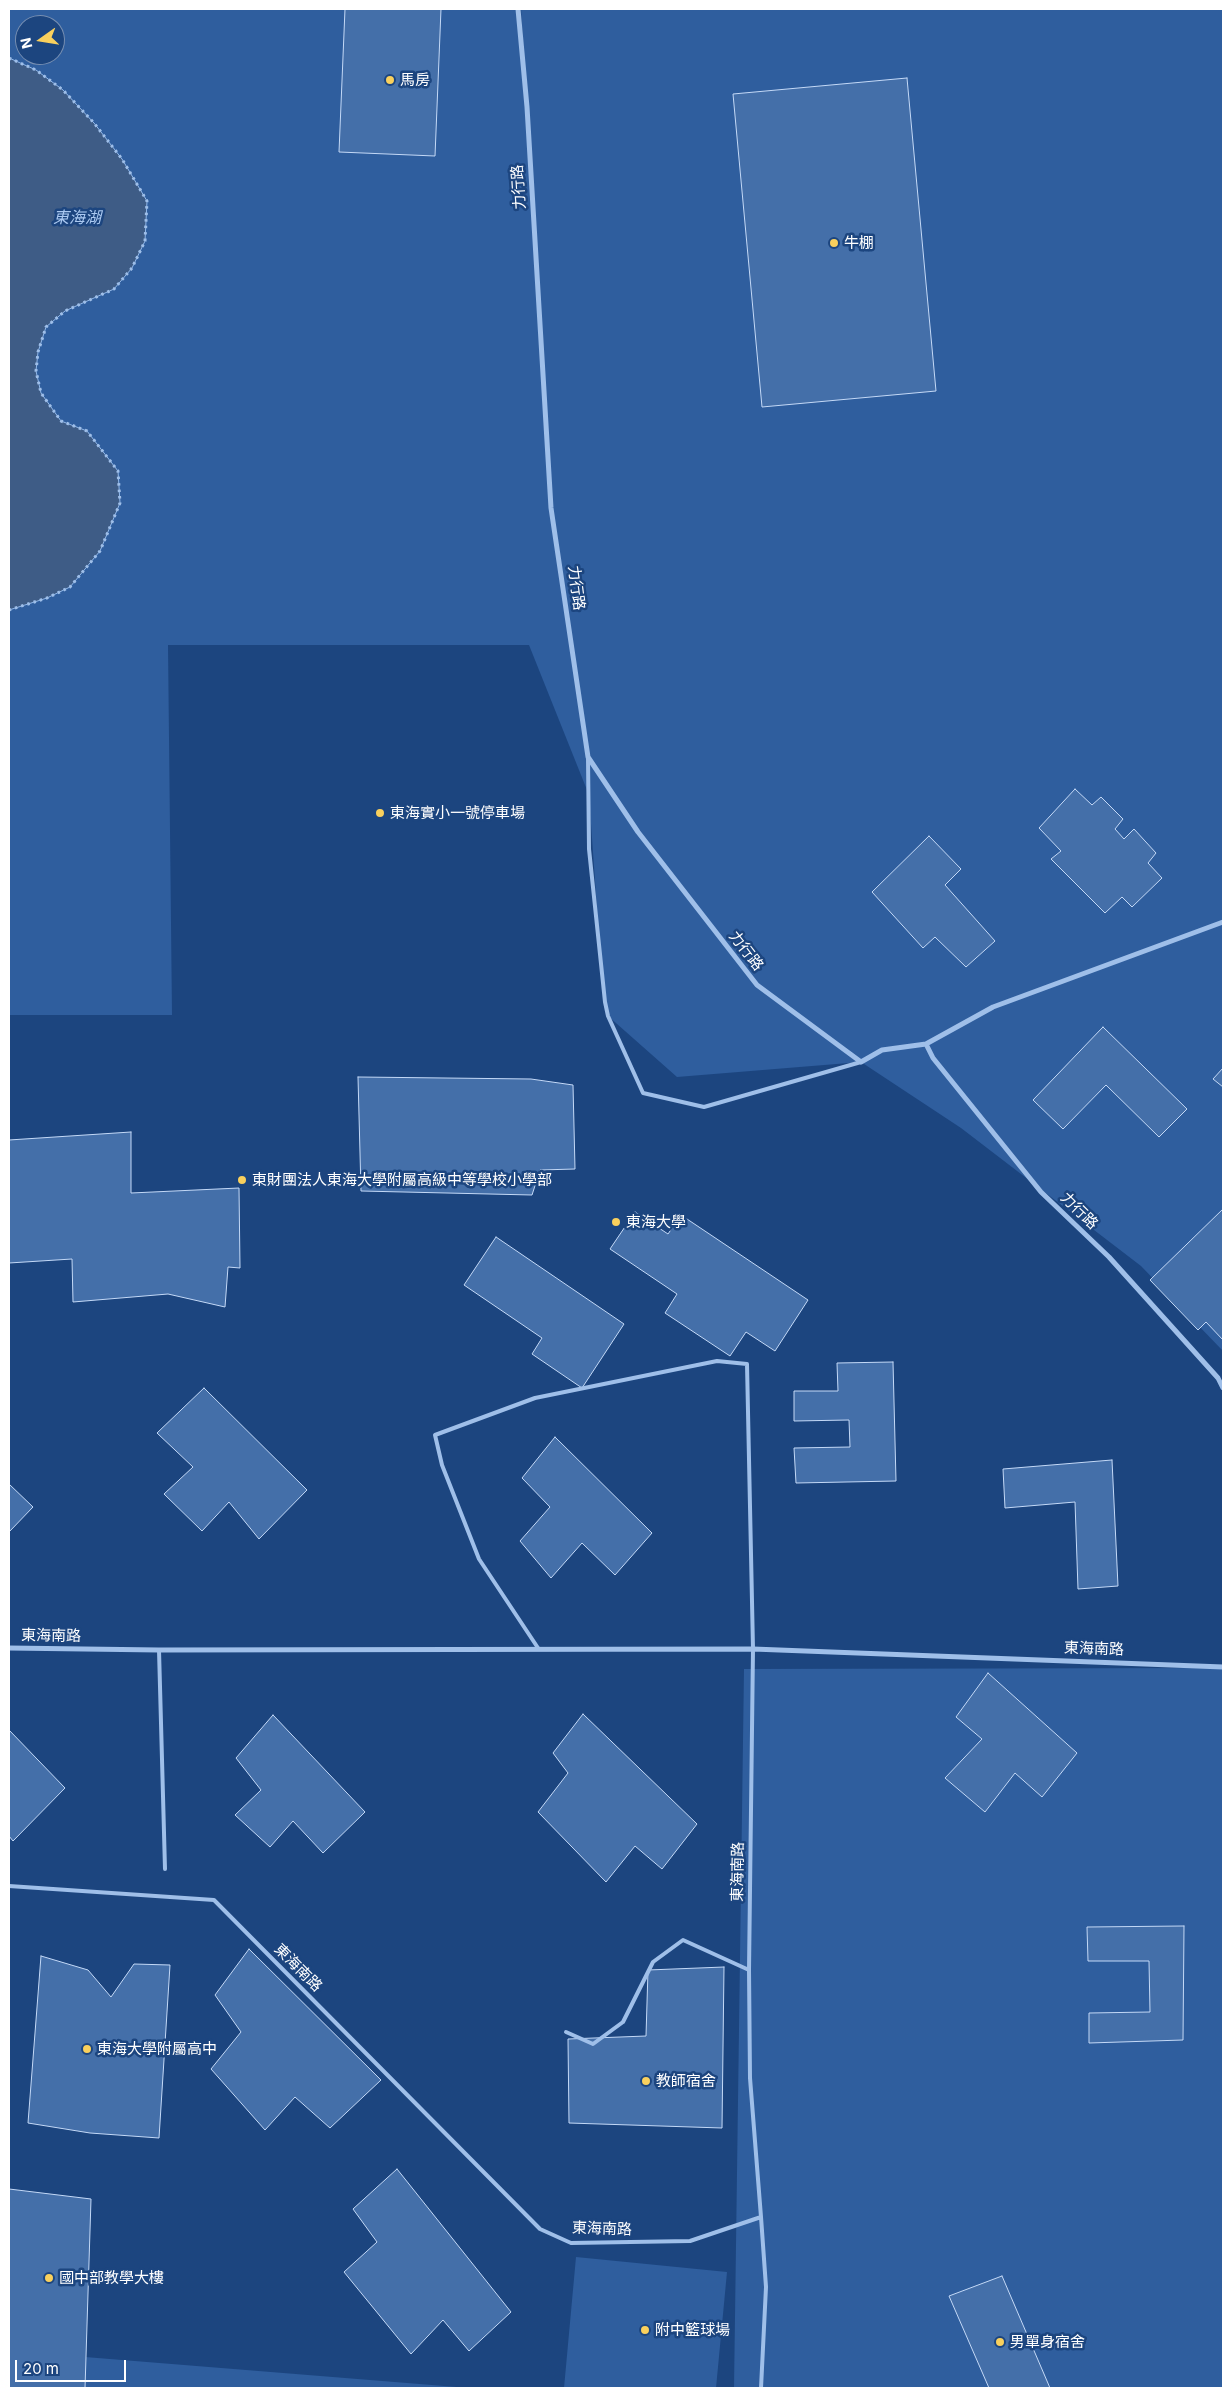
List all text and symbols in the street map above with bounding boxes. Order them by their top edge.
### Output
north arrow [15,15,65,65]
text: N [16,36,35,50]
place label: 馬房 [400,71,430,89]
marker: 馬房 [384,74,396,86]
street label: 力行路 [508,164,530,210]
water label: 東海湖 [53,208,101,228]
place label: 牛棚 [844,234,874,252]
marker: 牛棚 [828,237,840,249]
street label: 力行路 [564,564,588,612]
place label: 東海實小一號停車場 [390,804,525,822]
marker: 東海實小一號停車場 [374,807,386,819]
street label: 力行路 [725,928,767,974]
place label: 東財團法人東海大學附屬高級中等學校小學部 [252,1171,552,1189]
marker: 東財團法人東海大學附屬高級中等學校小學部 [236,1174,248,1186]
street label: 力行路 [1057,1189,1101,1233]
place label: 東海大學 [626,1213,686,1231]
marker: 東海大學 [610,1216,622,1228]
street label: 東海南路 [21,1626,81,1646]
street label: 東海南路 [1064,1639,1124,1659]
street label: 東海南路 [728,1842,748,1902]
street label: 東海南路 [270,1940,326,1996]
place label: 東海大學附屬高中 [97,2040,217,2058]
marker: 東海大學附屬高中 [81,2043,93,2055]
place label: 教師宿舍 [656,2072,716,2090]
marker: 教師宿舍 [640,2075,652,2087]
street label: 東海南路 [572,2219,632,2239]
place label: 國中部教學大樓 [59,2269,164,2287]
marker: 國中部教學大樓 [43,2272,55,2284]
place label: 附中籃球場 [655,2321,730,2339]
marker: 附中籃球場 [639,2324,651,2336]
place label: 男單身宿舍 [1010,2333,1085,2351]
marker: 男單身宿舍 [994,2336,1006,2348]
scale bar [18,2350,129,2382]
text: 20 m [23,2359,59,2378]

